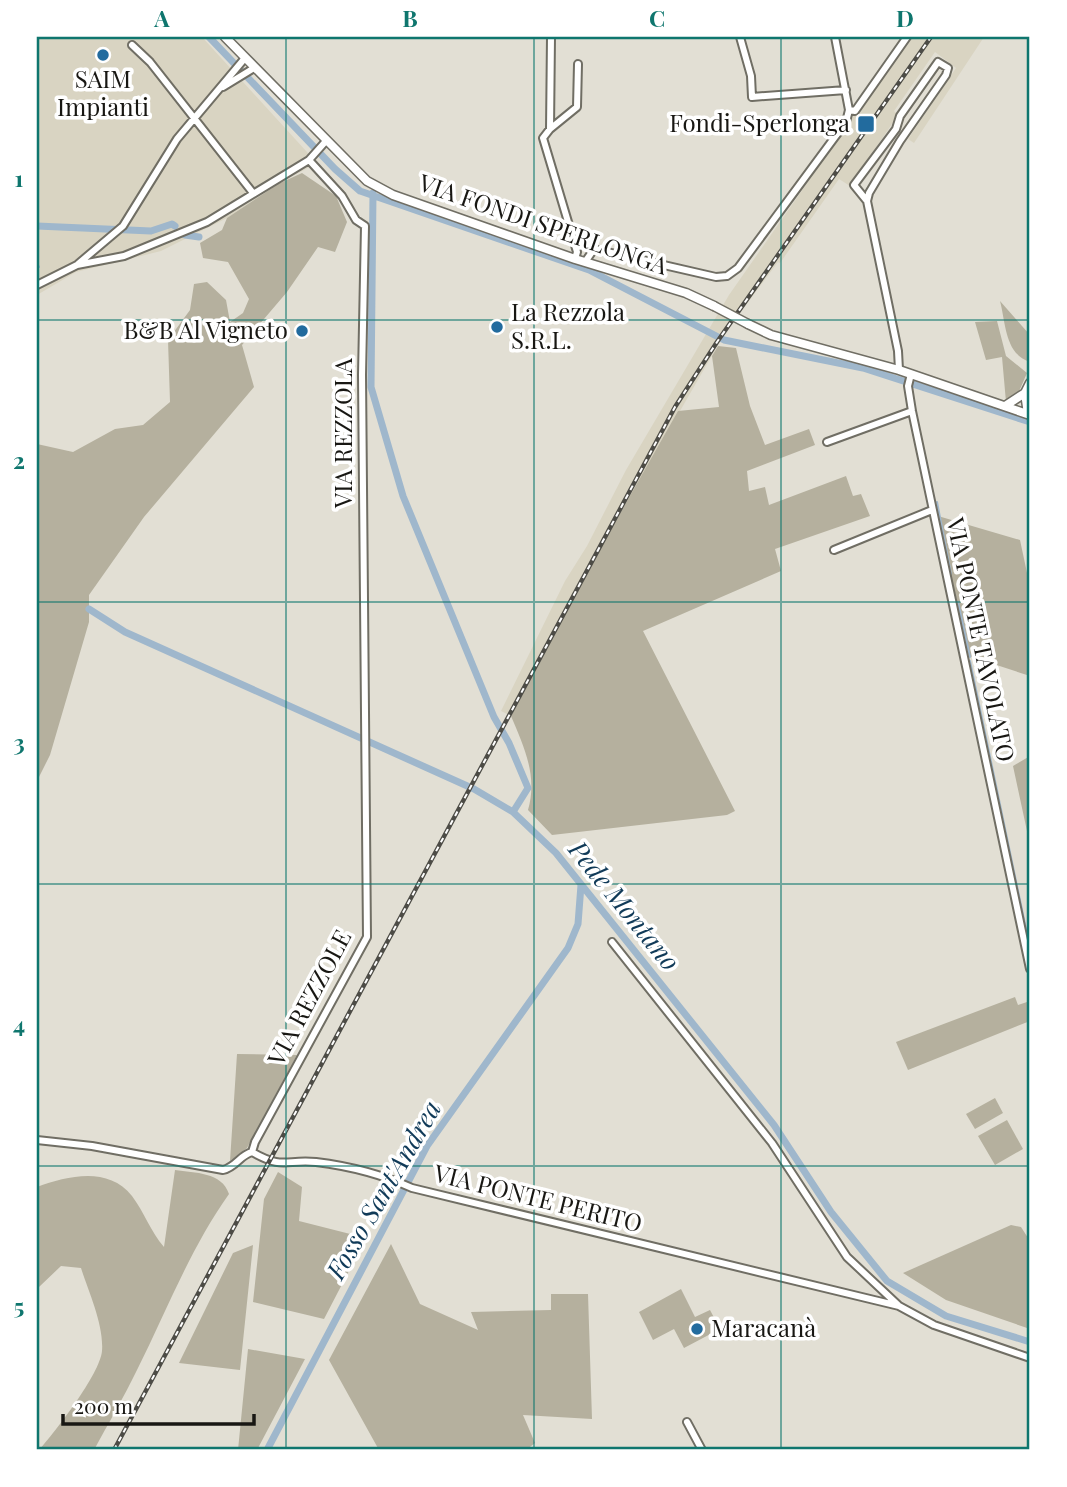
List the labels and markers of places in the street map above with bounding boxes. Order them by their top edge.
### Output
marker: SAIM Impianti [95,47,111,63]
place label: SAIM Impianti [57,62,149,122]
place label: Fondi-Sperlonga [669,106,850,138]
marker: Fondi-Sperlonga [856,114,876,134]
place label: La Rezzola S.R.L. [511,295,625,355]
place label: B&B Al Vigneto [123,313,288,345]
marker: La Rezzola S.R.L. [489,319,505,335]
marker: B&B Al Vigneto [294,323,310,339]
place label: Maracanà [711,1311,816,1343]
marker: Maracanà [689,1321,705,1337]

